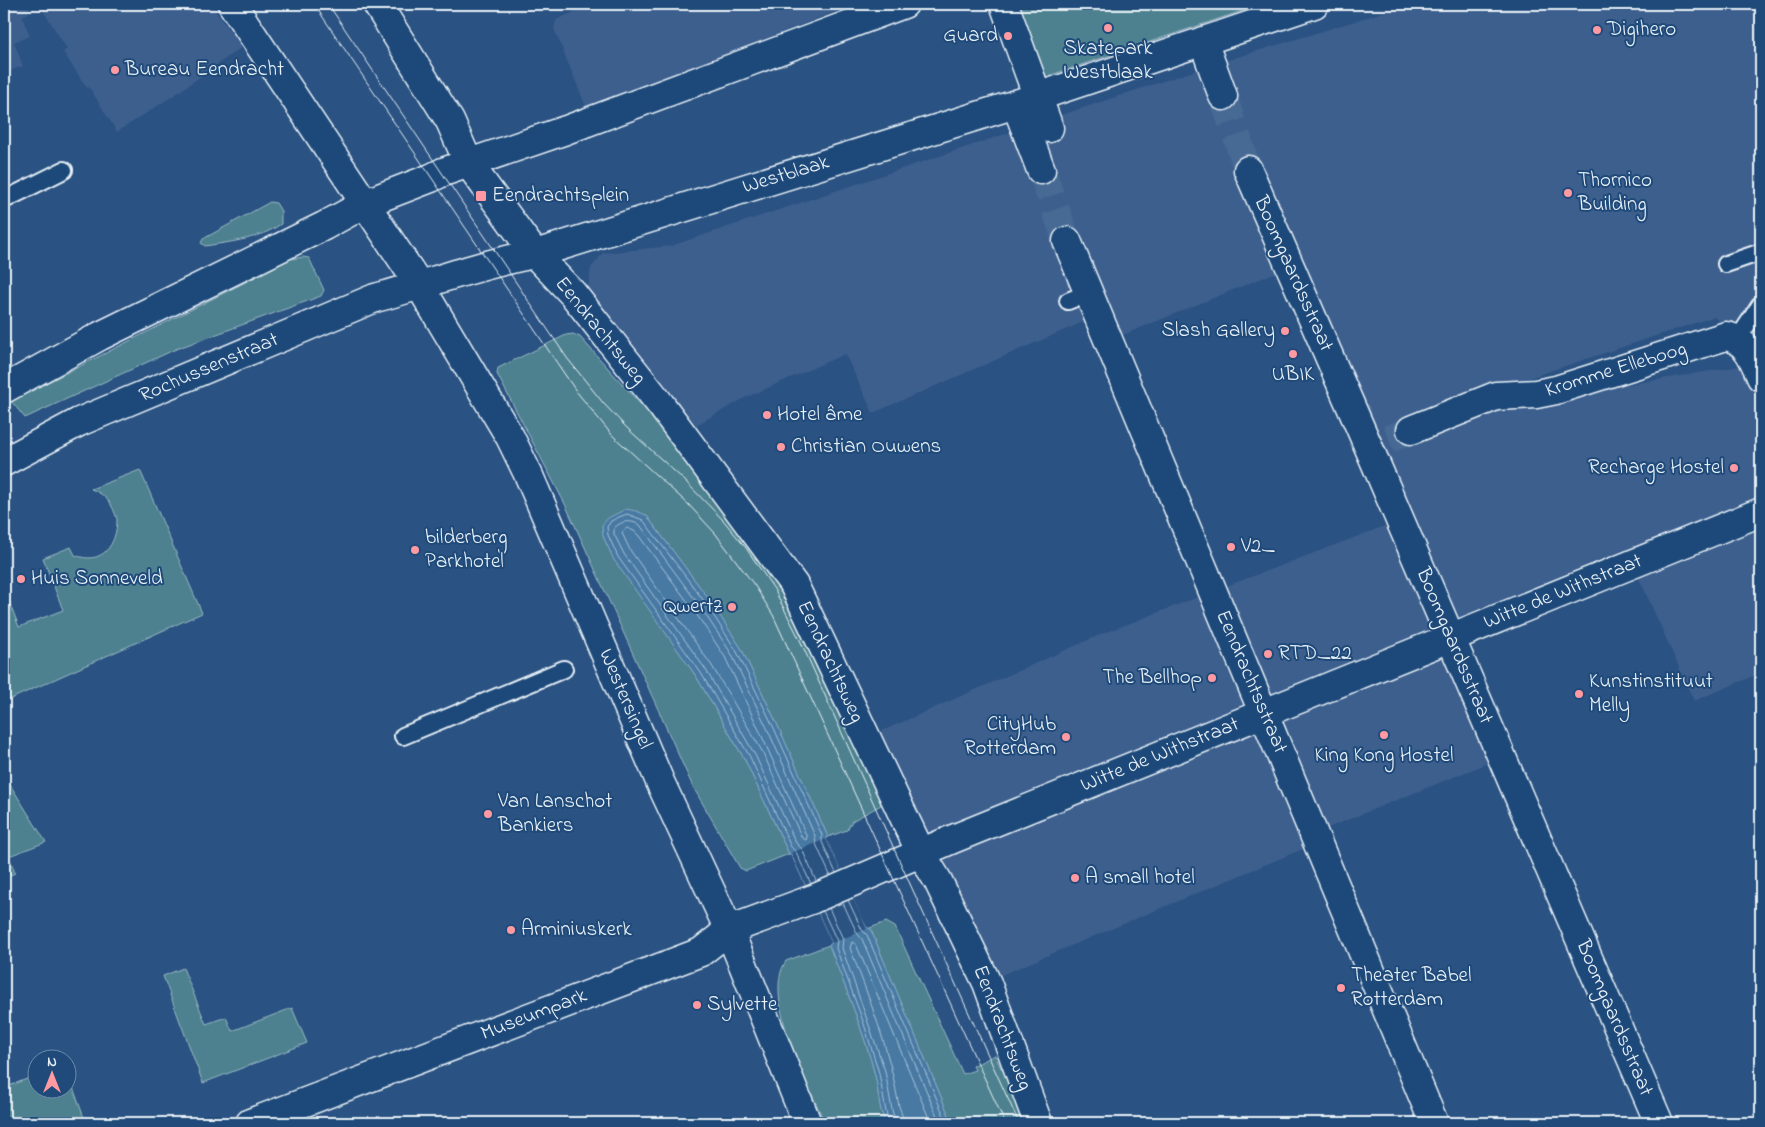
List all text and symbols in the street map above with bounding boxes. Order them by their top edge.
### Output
place label: Digihero [1606,15,1676,47]
place label: Guard [943,21,998,51]
marker: Skatepark Westblaak [1102,22,1114,34]
marker: Digihero [1591,24,1603,36]
marker: Guard [1002,30,1014,42]
place label: Skatepark Westblaak [1063,34,1153,88]
place label: Bureau Eendracht [124,55,284,85]
marker: Bureau Eendracht [109,64,121,76]
street label: Westblaak [739,147,834,202]
place label: Thornico Building [1577,166,1652,222]
place label: Eendrachtsplein [492,181,629,211]
marker: Thornico Building [1562,187,1574,199]
marker: Eendrachtsplein [474,189,488,203]
street label: Boomgaardsstraat [1243,191,1341,357]
street label: Eendrachtsweg [545,270,653,393]
place label: Slash Gallery [1162,316,1275,348]
street label: Rochussenstraat [135,325,283,411]
marker: Slash Gallery [1279,325,1291,337]
street label: Kromme Elleboog [1542,334,1691,408]
marker: UBIK [1287,348,1299,360]
place label: UBIK [1272,360,1315,390]
place label: Hotel âme [777,400,863,430]
marker: Hotel âme [761,409,773,421]
place label: Christian Ouwens [791,432,941,462]
marker: Christian Ouwens [775,441,787,453]
place label: Recharge Hostel [1588,453,1724,485]
marker: Recharge Hostel [1728,462,1740,474]
place label: bilderberg Parkhotel [425,523,508,577]
place label: V2_ [1240,532,1275,562]
marker: V2_ [1225,541,1237,553]
marker: bilderberg Parkhotel [409,544,421,556]
street label: Witte de Withstraat [1479,547,1647,637]
street label: Boomgaardsstraat [1405,562,1501,730]
place label: Huis Sonneveld [31,564,163,594]
marker: Huis Sonneveld [15,573,27,585]
place label: Qwertz [663,592,722,622]
street label: Eendrachtsweg [787,596,871,729]
marker: Qwertz [726,601,738,613]
street label: Eendrachtsstraat [1207,606,1295,758]
place label: RTD_22 [1278,639,1352,669]
street label: Westersingel [589,644,660,755]
marker: RTD_22 [1262,648,1274,660]
place label: The Bellhop [1102,663,1202,693]
place label: Kunstinstituut Melly [1589,667,1713,723]
marker: The Bellhop [1206,672,1218,684]
marker: Kunstinstituut Melly [1573,688,1585,700]
place label: CityHub Rotterdam [964,710,1056,764]
street label: Witte de Withstraat [1076,710,1244,800]
marker: King Kong Hostel [1378,729,1390,741]
marker: CityHub Rotterdam [1060,731,1072,743]
place label: King Kong Hostel [1315,741,1453,773]
place label: Van Lanschot Bankiers [497,787,612,841]
marker: Van Lanschot Bankiers [482,808,494,820]
place label: A small hotel [1085,863,1195,893]
marker: A small hotel [1069,872,1081,884]
place label: Arminiuskerk [521,915,632,945]
marker: Arminiuskerk [505,924,517,936]
street label: Boomgaardsstraat [1565,934,1661,1102]
street label: Eendrachtsweg [963,961,1040,1096]
place label: Theater Babel Rotterdam [1351,961,1471,1015]
street label: Museumpark [477,981,592,1049]
marker: Theater Babel Rotterdam [1335,982,1347,994]
place label: Sylvette [707,990,778,1022]
marker: Sylvette [691,999,703,1011]
north arrow [28,1050,78,1100]
text: N [47,1052,57,1073]

